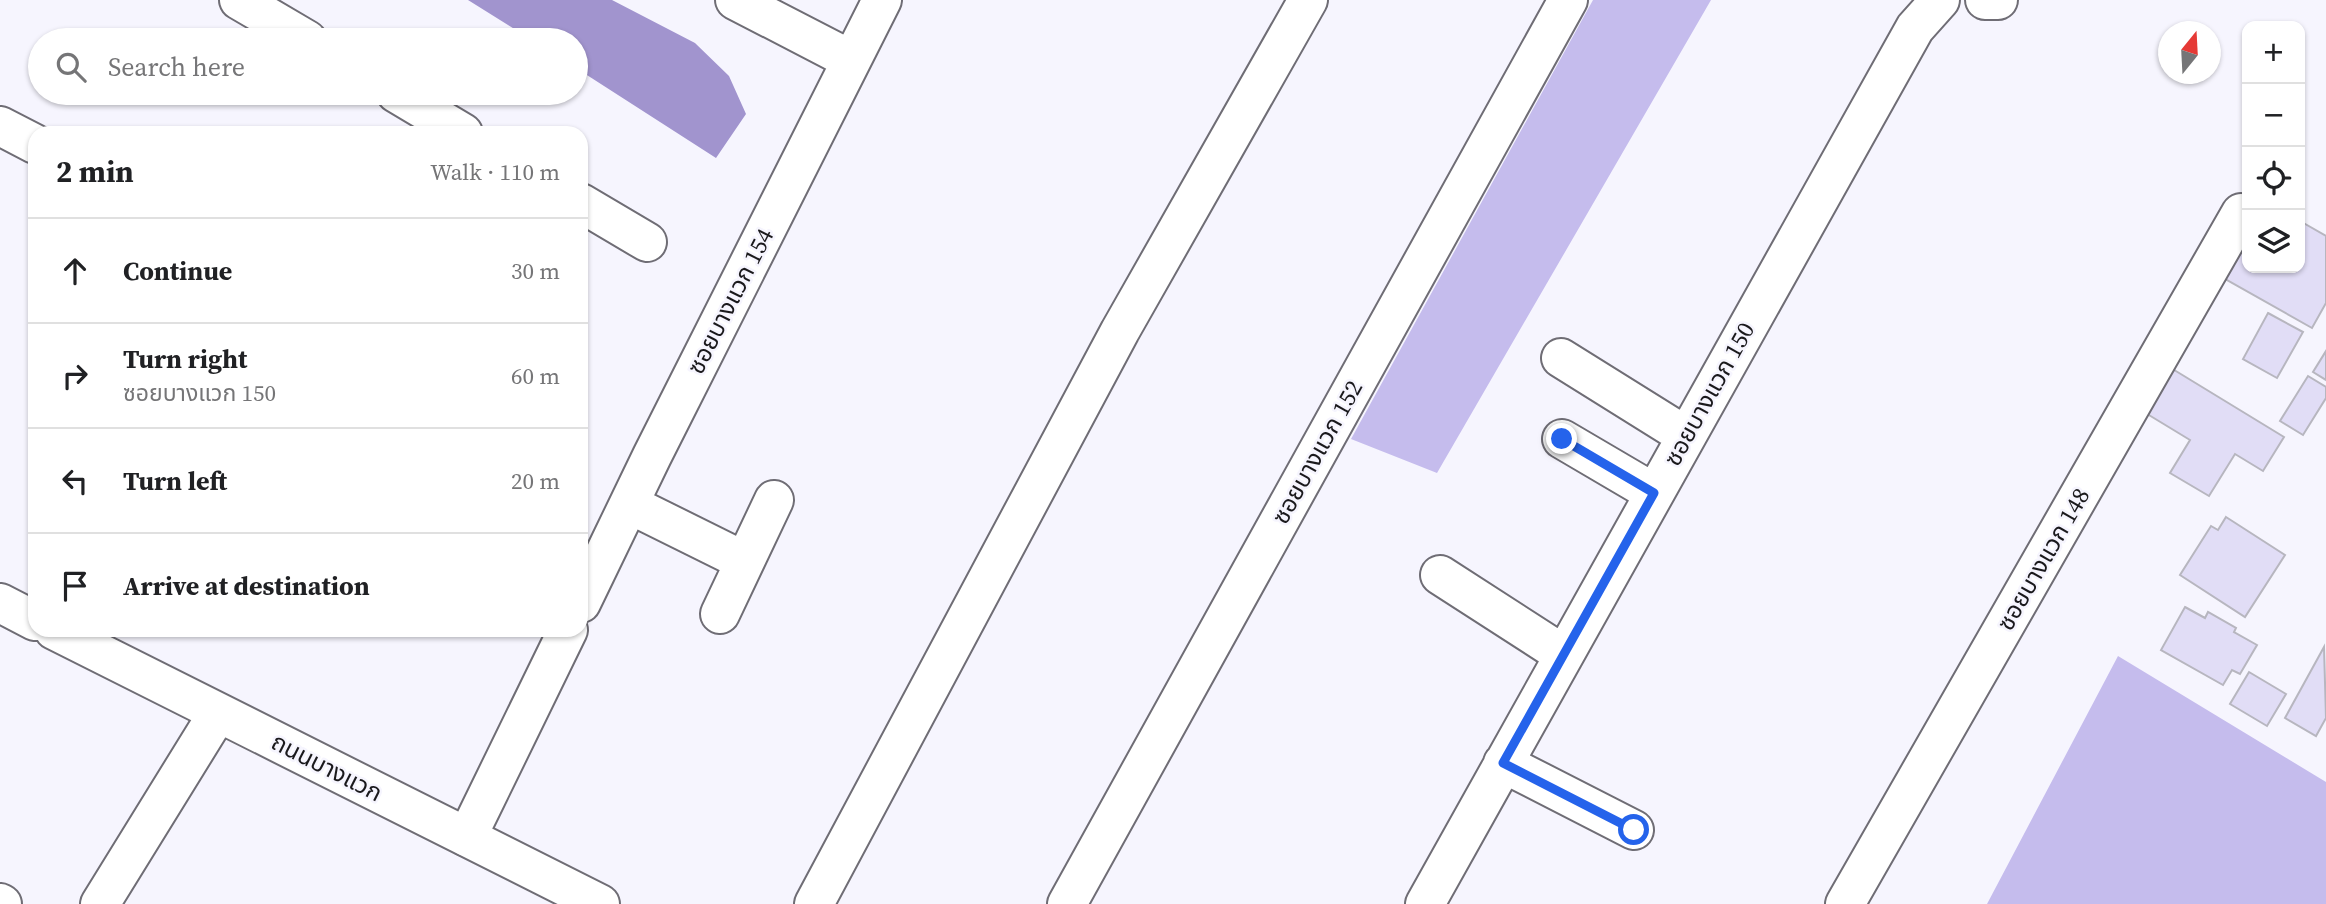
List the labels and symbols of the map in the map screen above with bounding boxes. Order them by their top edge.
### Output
north arrow [2158,21,2221,84]
street label: ซอยบางแวก 154 [679,222,781,380]
street label: ซอยบางแวก 150 [1656,316,1762,472]
street label: ซอยบางแวก 152 [1264,374,1370,530]
route end [1546,423,1577,454]
street label: ซอยบางแวก 148 [1989,482,2097,636]
street label: ถนนบางแวก [266,725,388,809]
route start [1618,814,1649,845]

